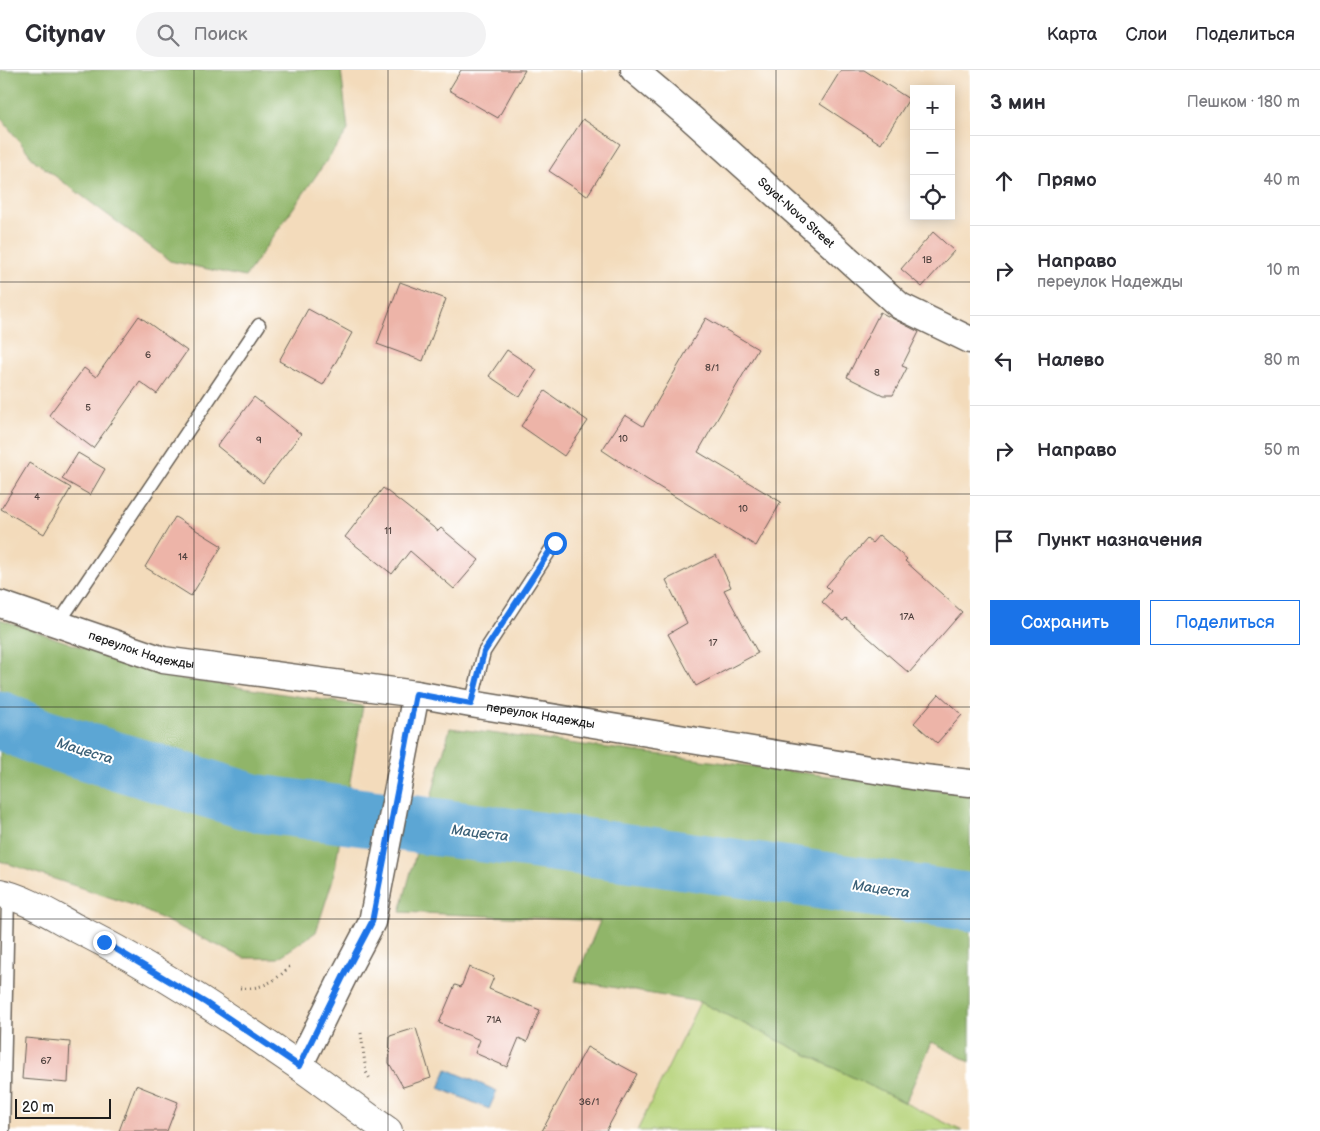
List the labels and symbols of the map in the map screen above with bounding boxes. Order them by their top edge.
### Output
street label: Sayat-Nova Street [755,174,838,251]
house number: 1В [922,254,933,266]
house number: 6 [145,349,151,361]
house number: 8/1 [705,362,719,374]
house number: 8 [874,367,880,379]
house number: 5 [85,402,91,414]
house number: 10 [618,433,628,445]
house number: 9 [256,434,262,446]
house number: 4 [34,491,40,503]
house number: 10 [738,503,748,515]
house number: 11 [384,525,392,537]
route start [544,532,567,555]
house number: 14 [178,551,188,563]
house number: 17А [900,611,915,623]
street label: переулок Надежды [87,628,195,672]
house number: 17 [709,637,717,649]
street label: переулок Надежды [485,699,596,732]
water label: Мацеста [55,734,115,768]
water label: Мацеста [450,821,510,845]
water label: Мацеста [851,877,911,901]
route end [93,931,116,954]
house number: 71А [487,1014,502,1026]
house number: 67 [40,1055,52,1067]
scale bar [15,1096,111,1119]
house number: 36/1 [579,1096,599,1108]

